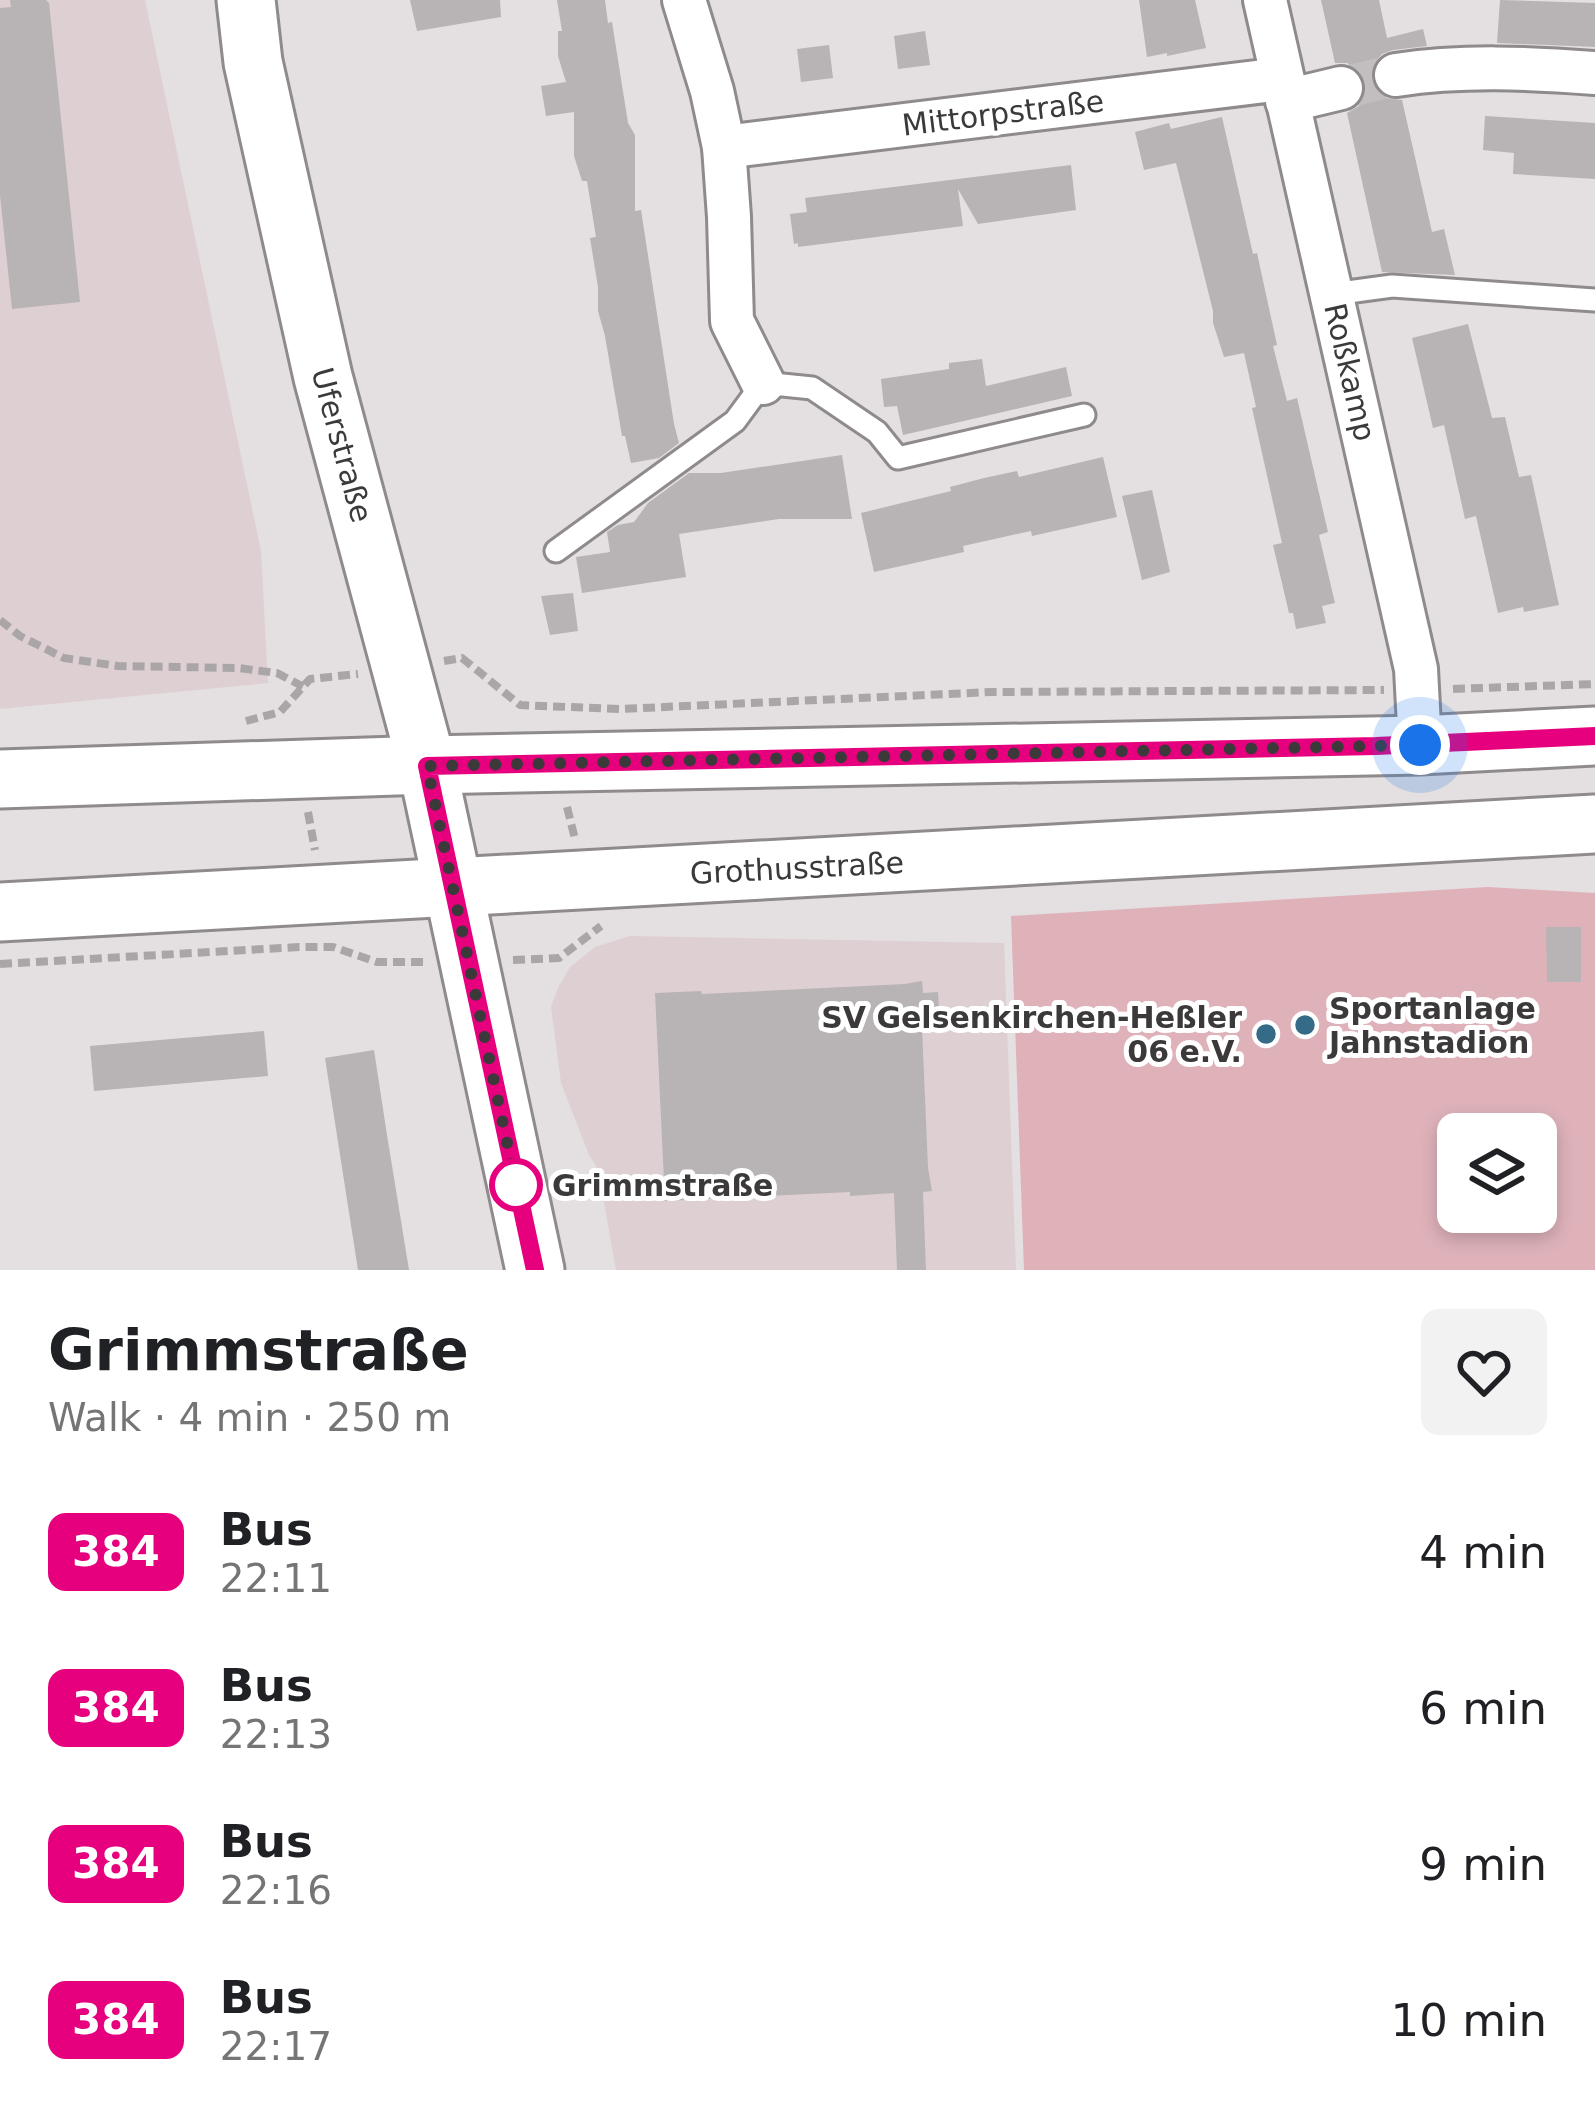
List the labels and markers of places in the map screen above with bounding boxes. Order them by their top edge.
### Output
place label: Sportanlage Jahnstadion [1327,991,1536,1060]
place label: SV Gelsenkirchen-Heßler 06 e.V. [821,1000,1242,1069]
marker: Sportanlage Jahnstadion [1292,1012,1318,1038]
marker: SV Gelsenkirchen-Heßler 06 e.V. [1253,1021,1279,1047]
marker: Grimmstraße [491,1160,541,1210]
place label: Grimmstraße [552,1168,773,1203]

